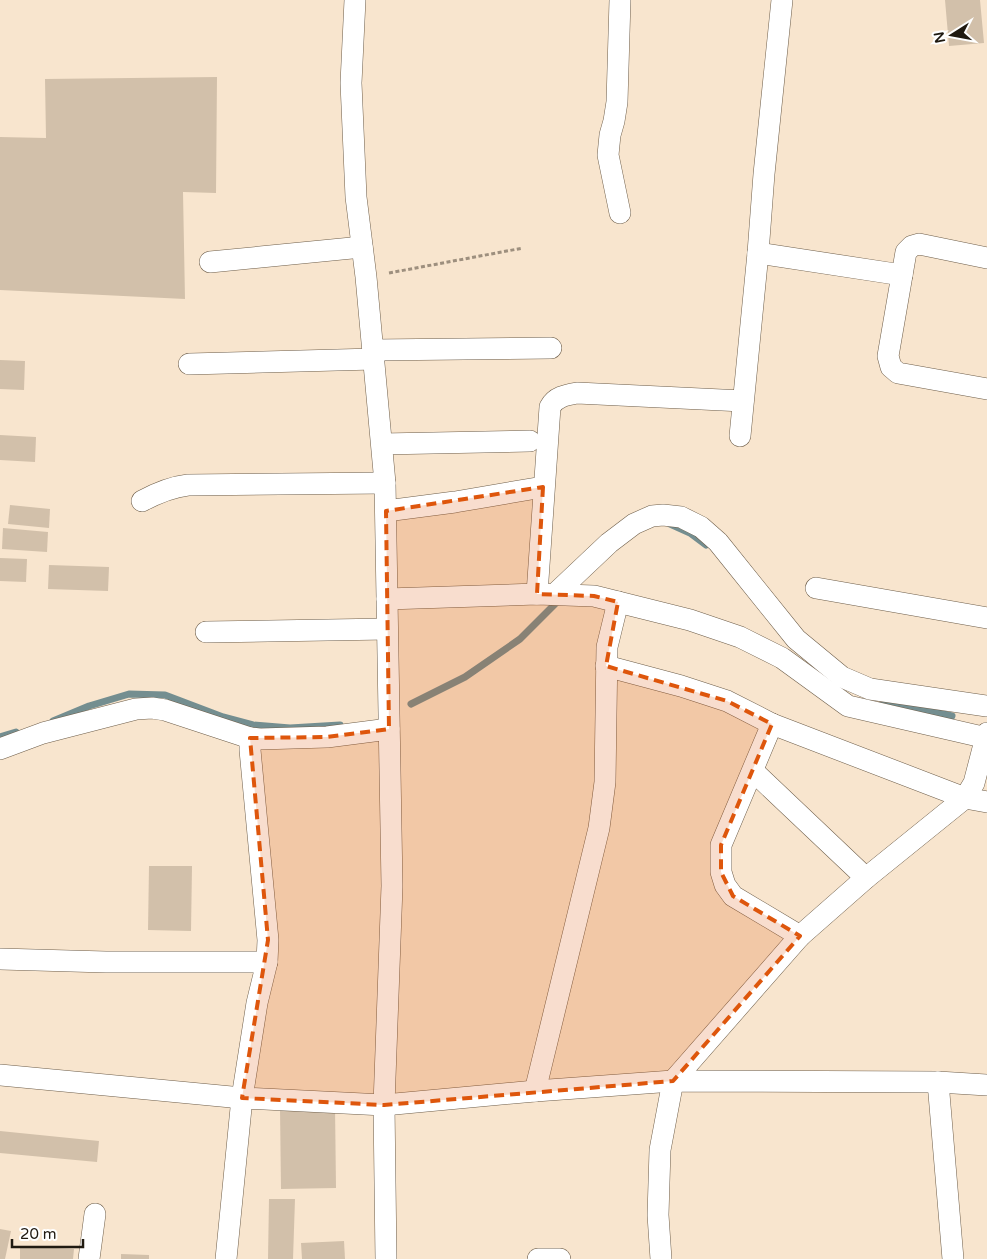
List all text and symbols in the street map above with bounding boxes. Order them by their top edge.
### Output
north arrow [927,10,977,60]
text: N [930,30,949,45]
scale bar [12,1216,84,1248]
text: 20 m [20,1225,57,1243]

